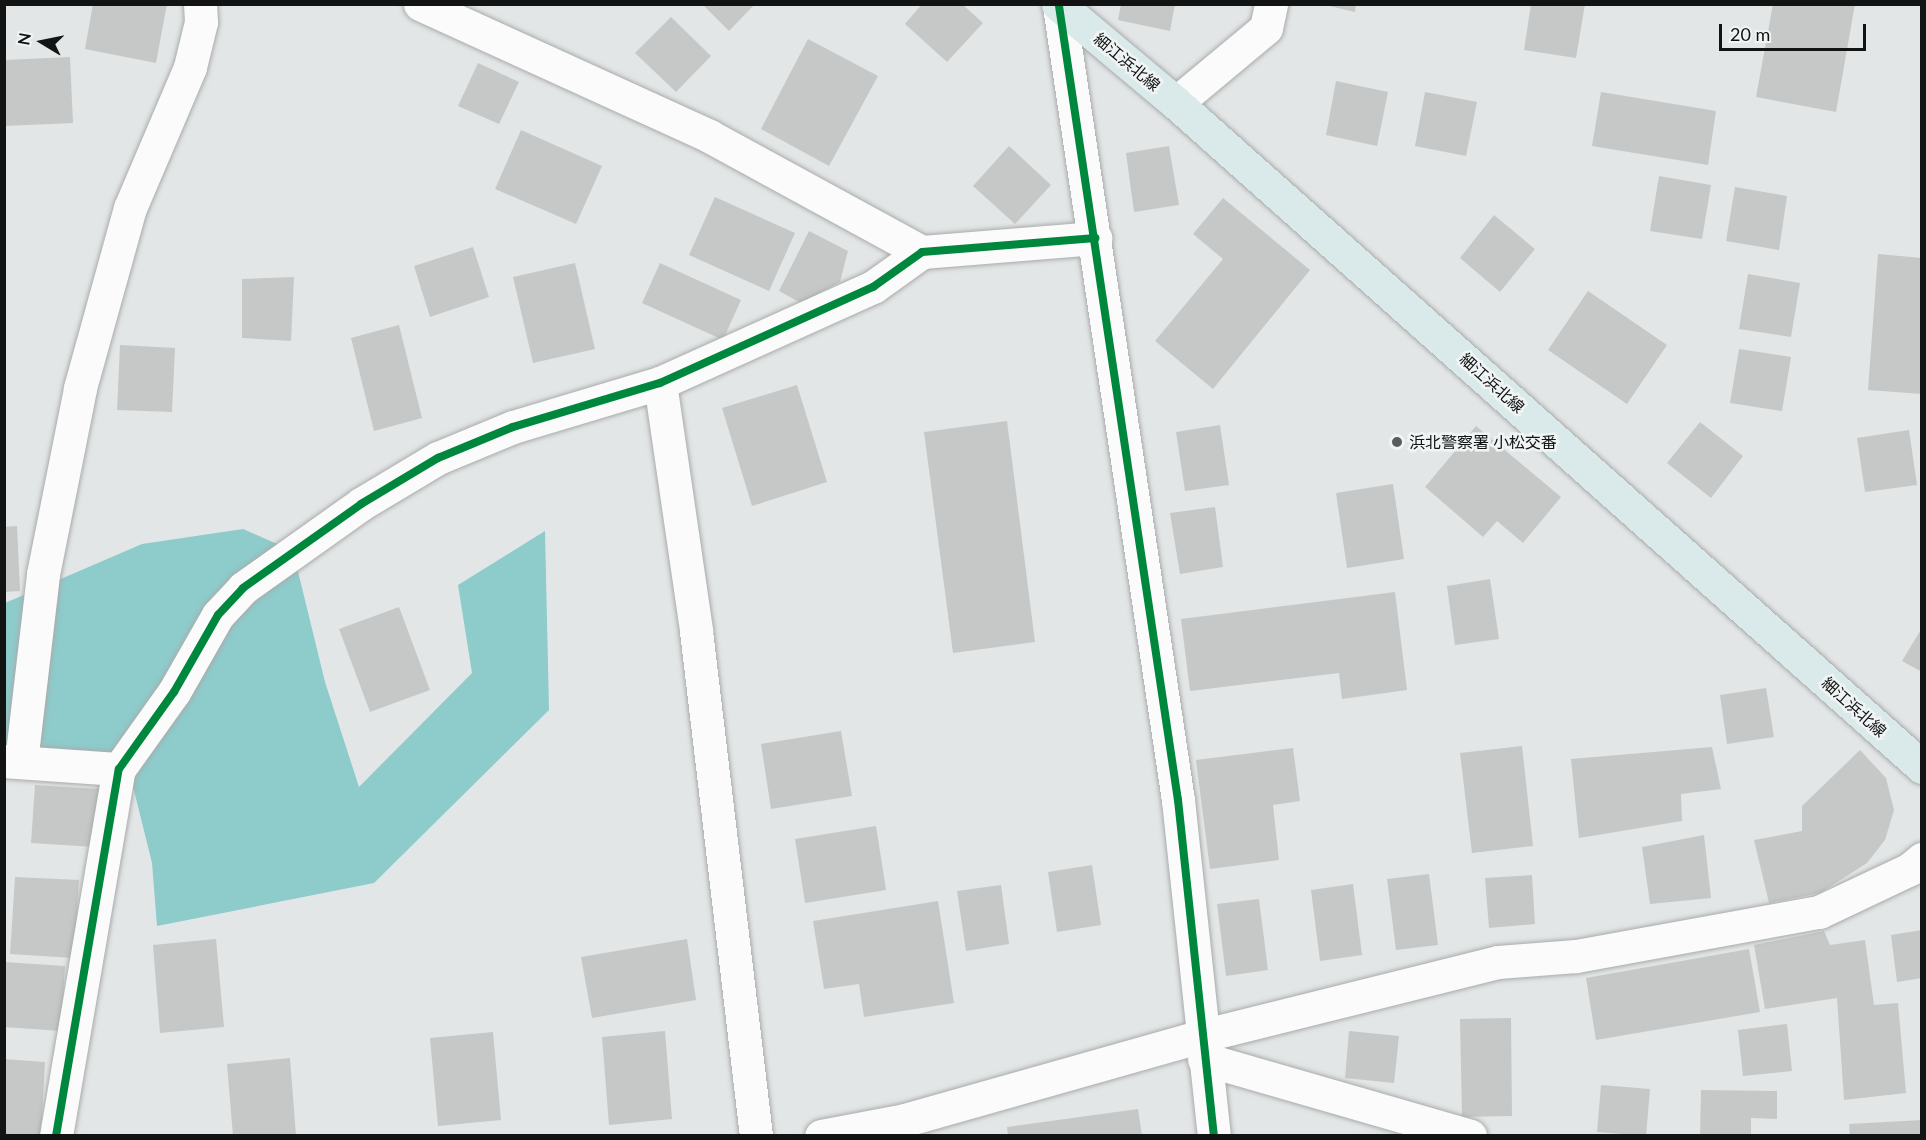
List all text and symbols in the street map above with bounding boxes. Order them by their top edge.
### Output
north arrow [12,12,72,72]
scale bar [1722,12,1869,50]
text: 20 m [1730,23,1770,45]
street label: 細江浜北線 [1090,29,1164,95]
text: N [13,31,34,47]
street label: 細江浜北線 [1456,349,1528,417]
place label: 浜北警察署 小松交番 [1409,432,1557,452]
marker: 浜北警察署 小松交番 [1390,435,1404,449]
street label: 細江浜北線 [1818,673,1890,741]

